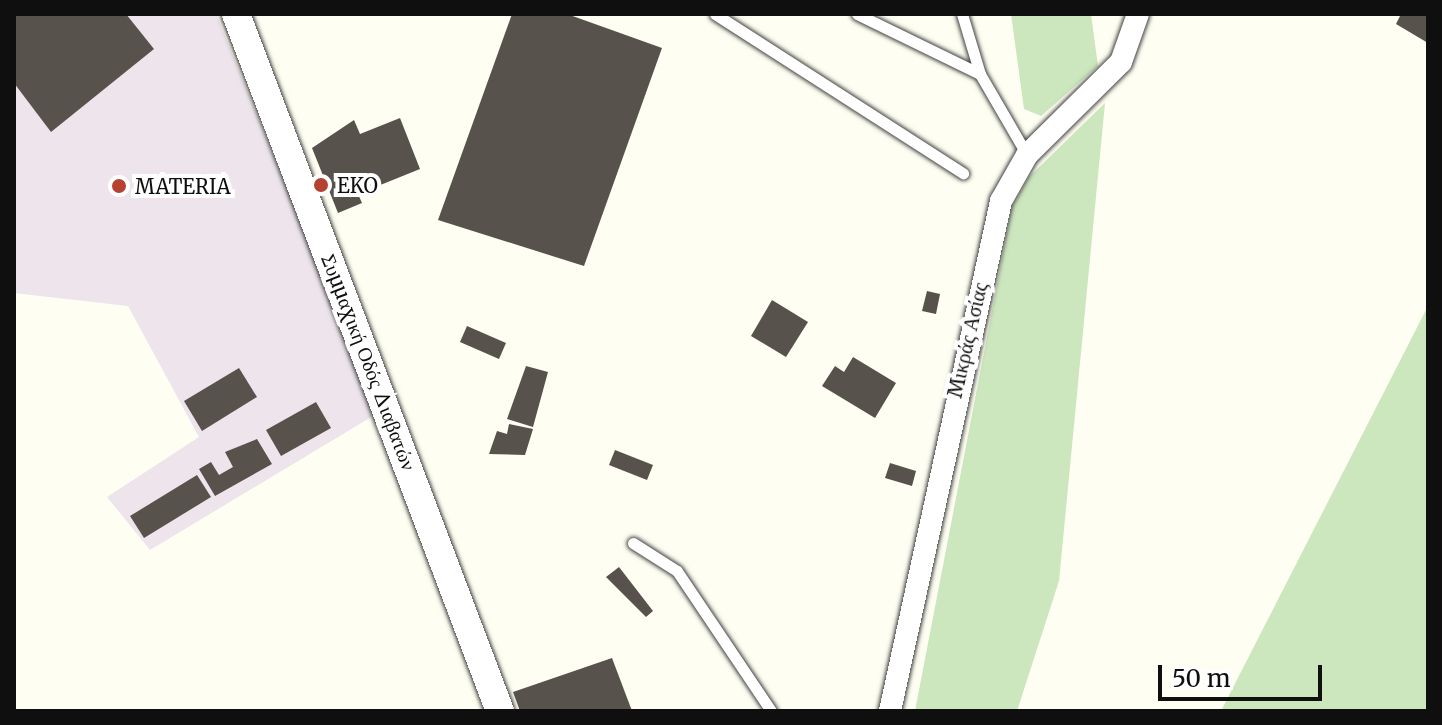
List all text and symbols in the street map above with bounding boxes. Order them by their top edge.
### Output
place label: EKO [337,173,378,197]
place label: MATERIA [135,174,231,198]
marker: EKO [312,176,330,194]
marker: MATERIA [110,177,128,195]
street label: Συμμαχική Οδός Διαβατών [317,250,421,474]
street label: Μικράς Ασίας [942,280,992,400]
scale bar [1162,649,1326,699]
text: 50 m [1172,663,1231,694]

